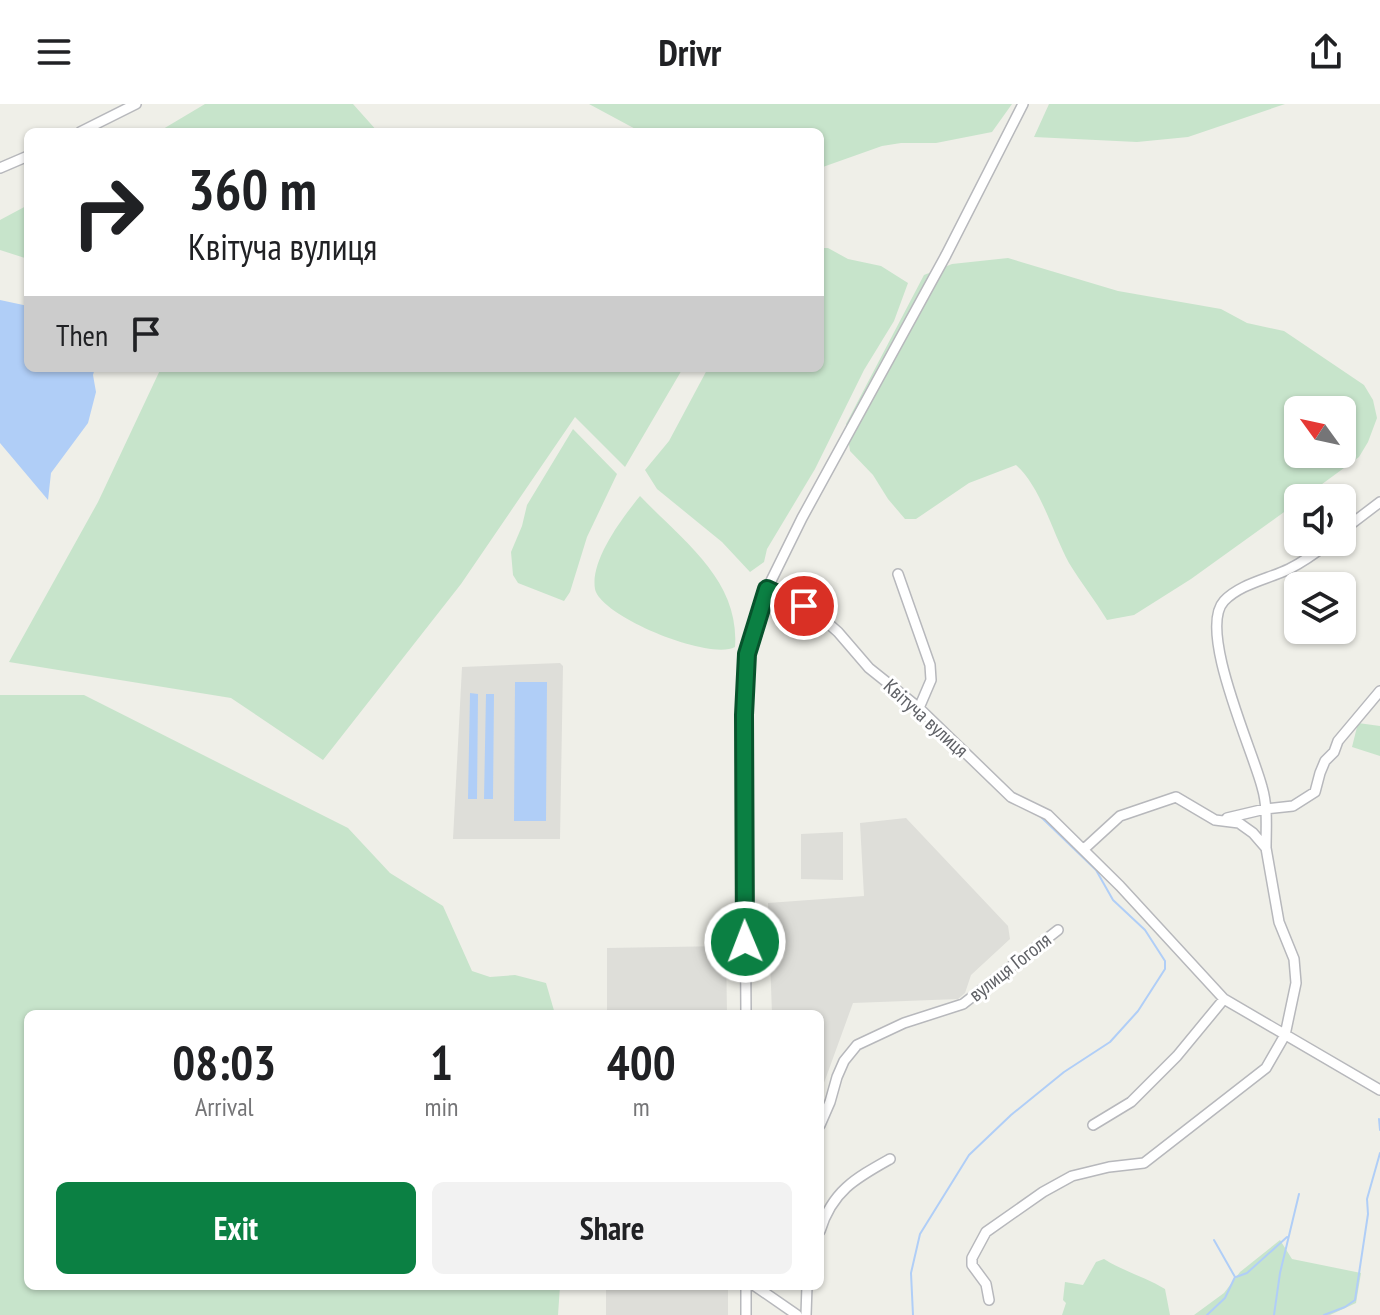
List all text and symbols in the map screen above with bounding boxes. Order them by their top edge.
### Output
text: Drivr [659,29,721,76]
icon: menu [32,30,76,74]
icon: share [1304,30,1348,74]
text: 360 m [188,153,317,225]
icon: right [56,160,160,264]
text: Квітуча вулиця [188,223,377,270]
icon: arrive [124,312,168,356]
text: Then [56,315,108,354]
north arrow [1284,396,1356,468]
map controls [1284,396,1356,644]
button: sound [1284,484,1356,556]
pin [770,572,838,640]
button: layers [1284,572,1356,644]
icon: arrive [782,584,826,628]
street label: Квітуча вулиця [878,673,974,763]
position arrow [703,900,787,984]
street label: вулиця Гоголя [964,927,1056,1007]
text: 08:03 [172,1031,276,1093]
text: 1 [430,1031,453,1093]
text: 400 [607,1031,676,1093]
text: Arrival [195,1090,254,1123]
text: min [424,1090,458,1123]
text: m [633,1090,650,1123]
button: Exit [56,1182,416,1274]
button: Share [432,1182,792,1274]

